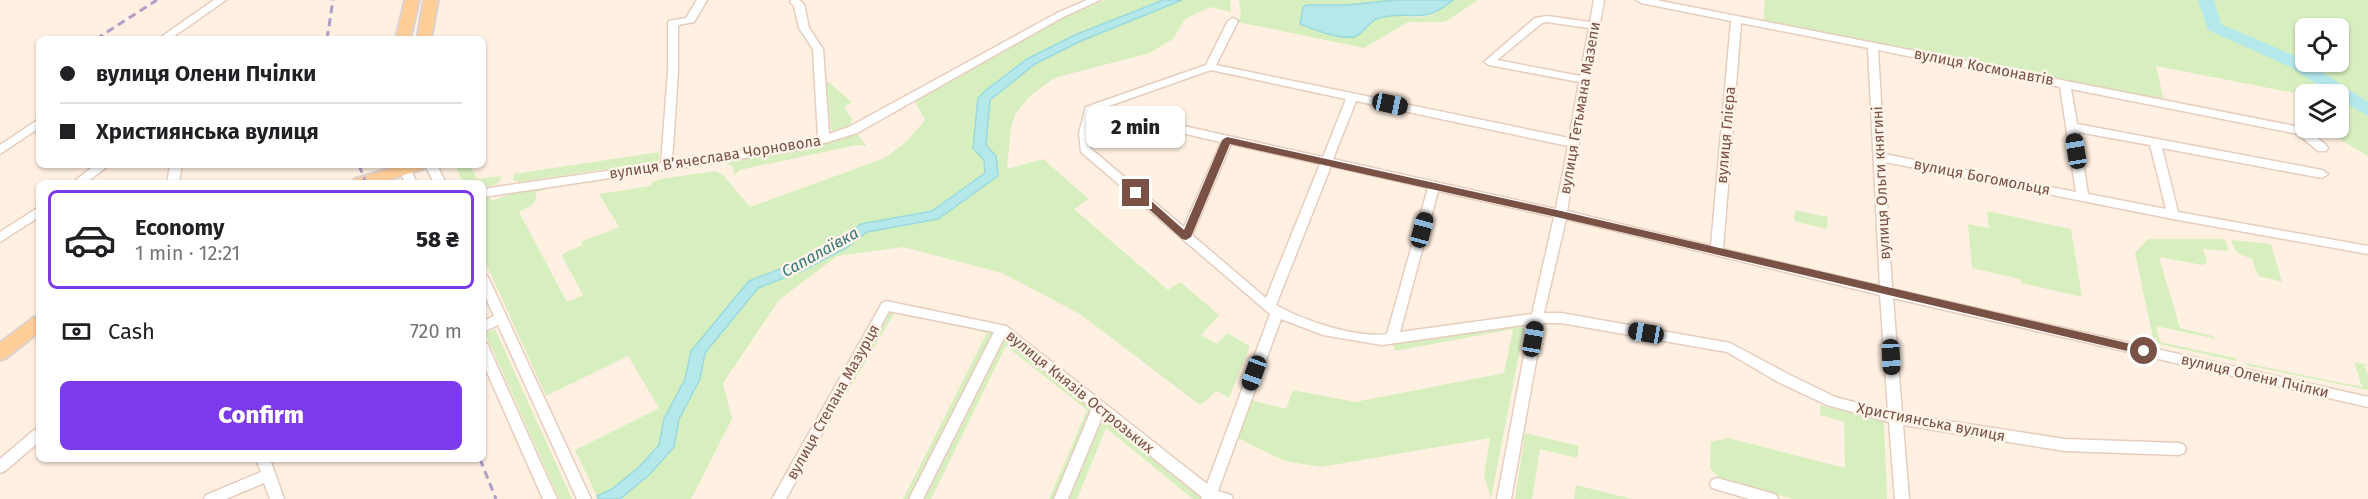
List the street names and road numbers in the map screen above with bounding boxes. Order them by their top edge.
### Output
street label: вулиця Гетьмана Мазепи [1556,20,1604,196]
street label: вулиця Космонавтів [1913,45,2055,89]
street label: вулиця Глієра [1713,86,1739,184]
street label: вулиця Ольги княгині [1868,106,1894,260]
street label: вулиця Вʼячеслава Чорновола [608,131,822,183]
street label: вулиця Богомольця [1912,155,2052,199]
street label: вулиця Степана Мазурця [783,321,883,483]
street label: вулиця Князів Острозьких [1002,327,1158,458]
street label: вулиця Олени Пчілки [2179,350,2331,402]
street label: Християнська вулиця [1855,399,2007,445]

